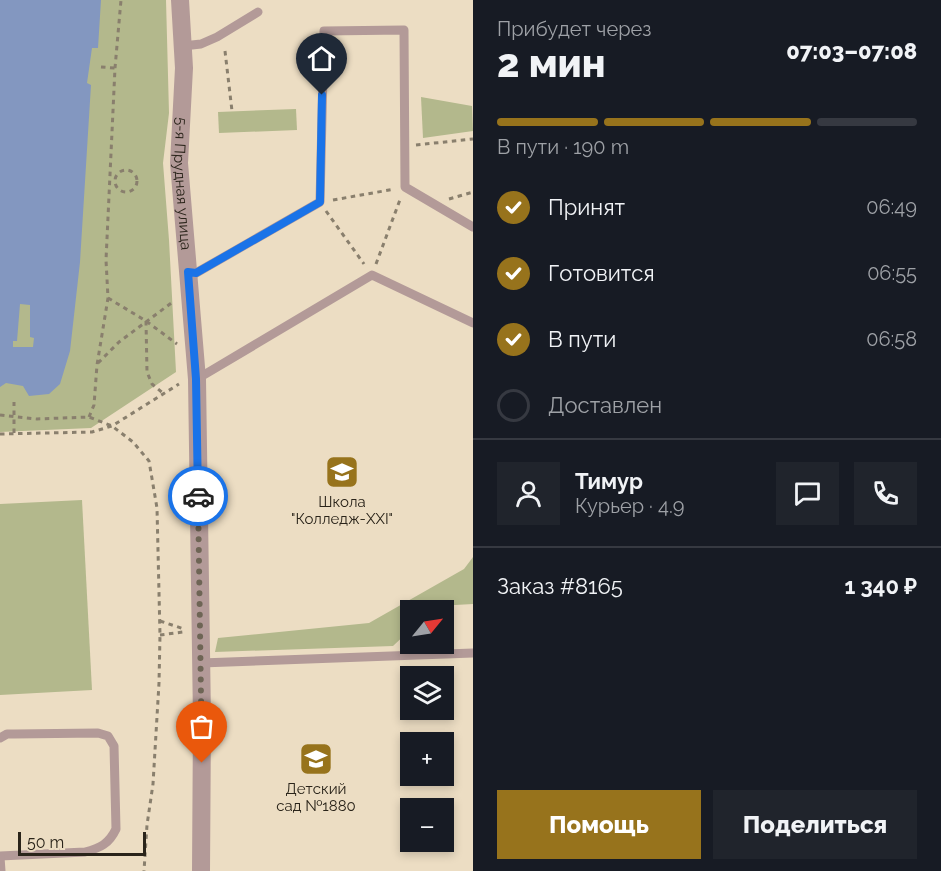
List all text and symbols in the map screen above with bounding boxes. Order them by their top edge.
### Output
text: Прибудет через [497,17,651,41]
pin [296,33,347,95]
text: 07:03–07:08 [786,38,917,64]
text: 2 мин [497,40,606,86]
icon: home [305,42,338,75]
street label: 5-я Прудная улица [170,117,195,251]
text: В пути · 190 m [497,135,629,159]
icon: check [497,191,530,224]
text: Принят [548,194,625,220]
text: 06:49 [866,195,917,219]
icon: check [497,257,530,290]
text: Готовится [548,260,655,286]
text: 06:55 [867,261,917,285]
icon: check [497,323,530,356]
text: В пути [548,326,616,352]
text: 06:58 [866,327,917,351]
text: Доставлен [548,392,662,418]
school or university icon: Школа "Колледж-XXI" [324,454,360,490]
button: person [497,462,560,525]
button: chat [776,462,839,525]
button: phone [854,462,917,525]
courier [168,466,228,526]
text: Тимур [575,468,643,494]
icon: car [182,480,215,513]
place label: Школа "Колледж-XXI" [291,493,393,528]
text: Курьер · 4.9 [575,494,684,518]
text: Заказ #8165 [497,573,623,599]
text: 1 340 ₽ [844,573,917,599]
north arrow [400,600,454,654]
map controls [400,600,454,852]
button: layers [400,666,454,720]
pin [176,701,227,763]
icon: bag [185,710,218,743]
button: + [400,732,454,786]
school or university icon: Детский сад №1880 [298,741,334,777]
place label: Детский сад №1880 [276,780,356,815]
button: Помощь [497,790,701,859]
button: Поделиться [713,790,917,859]
button: − [400,798,454,852]
scale bar [18,829,146,856]
text: 50 m [27,833,64,852]

